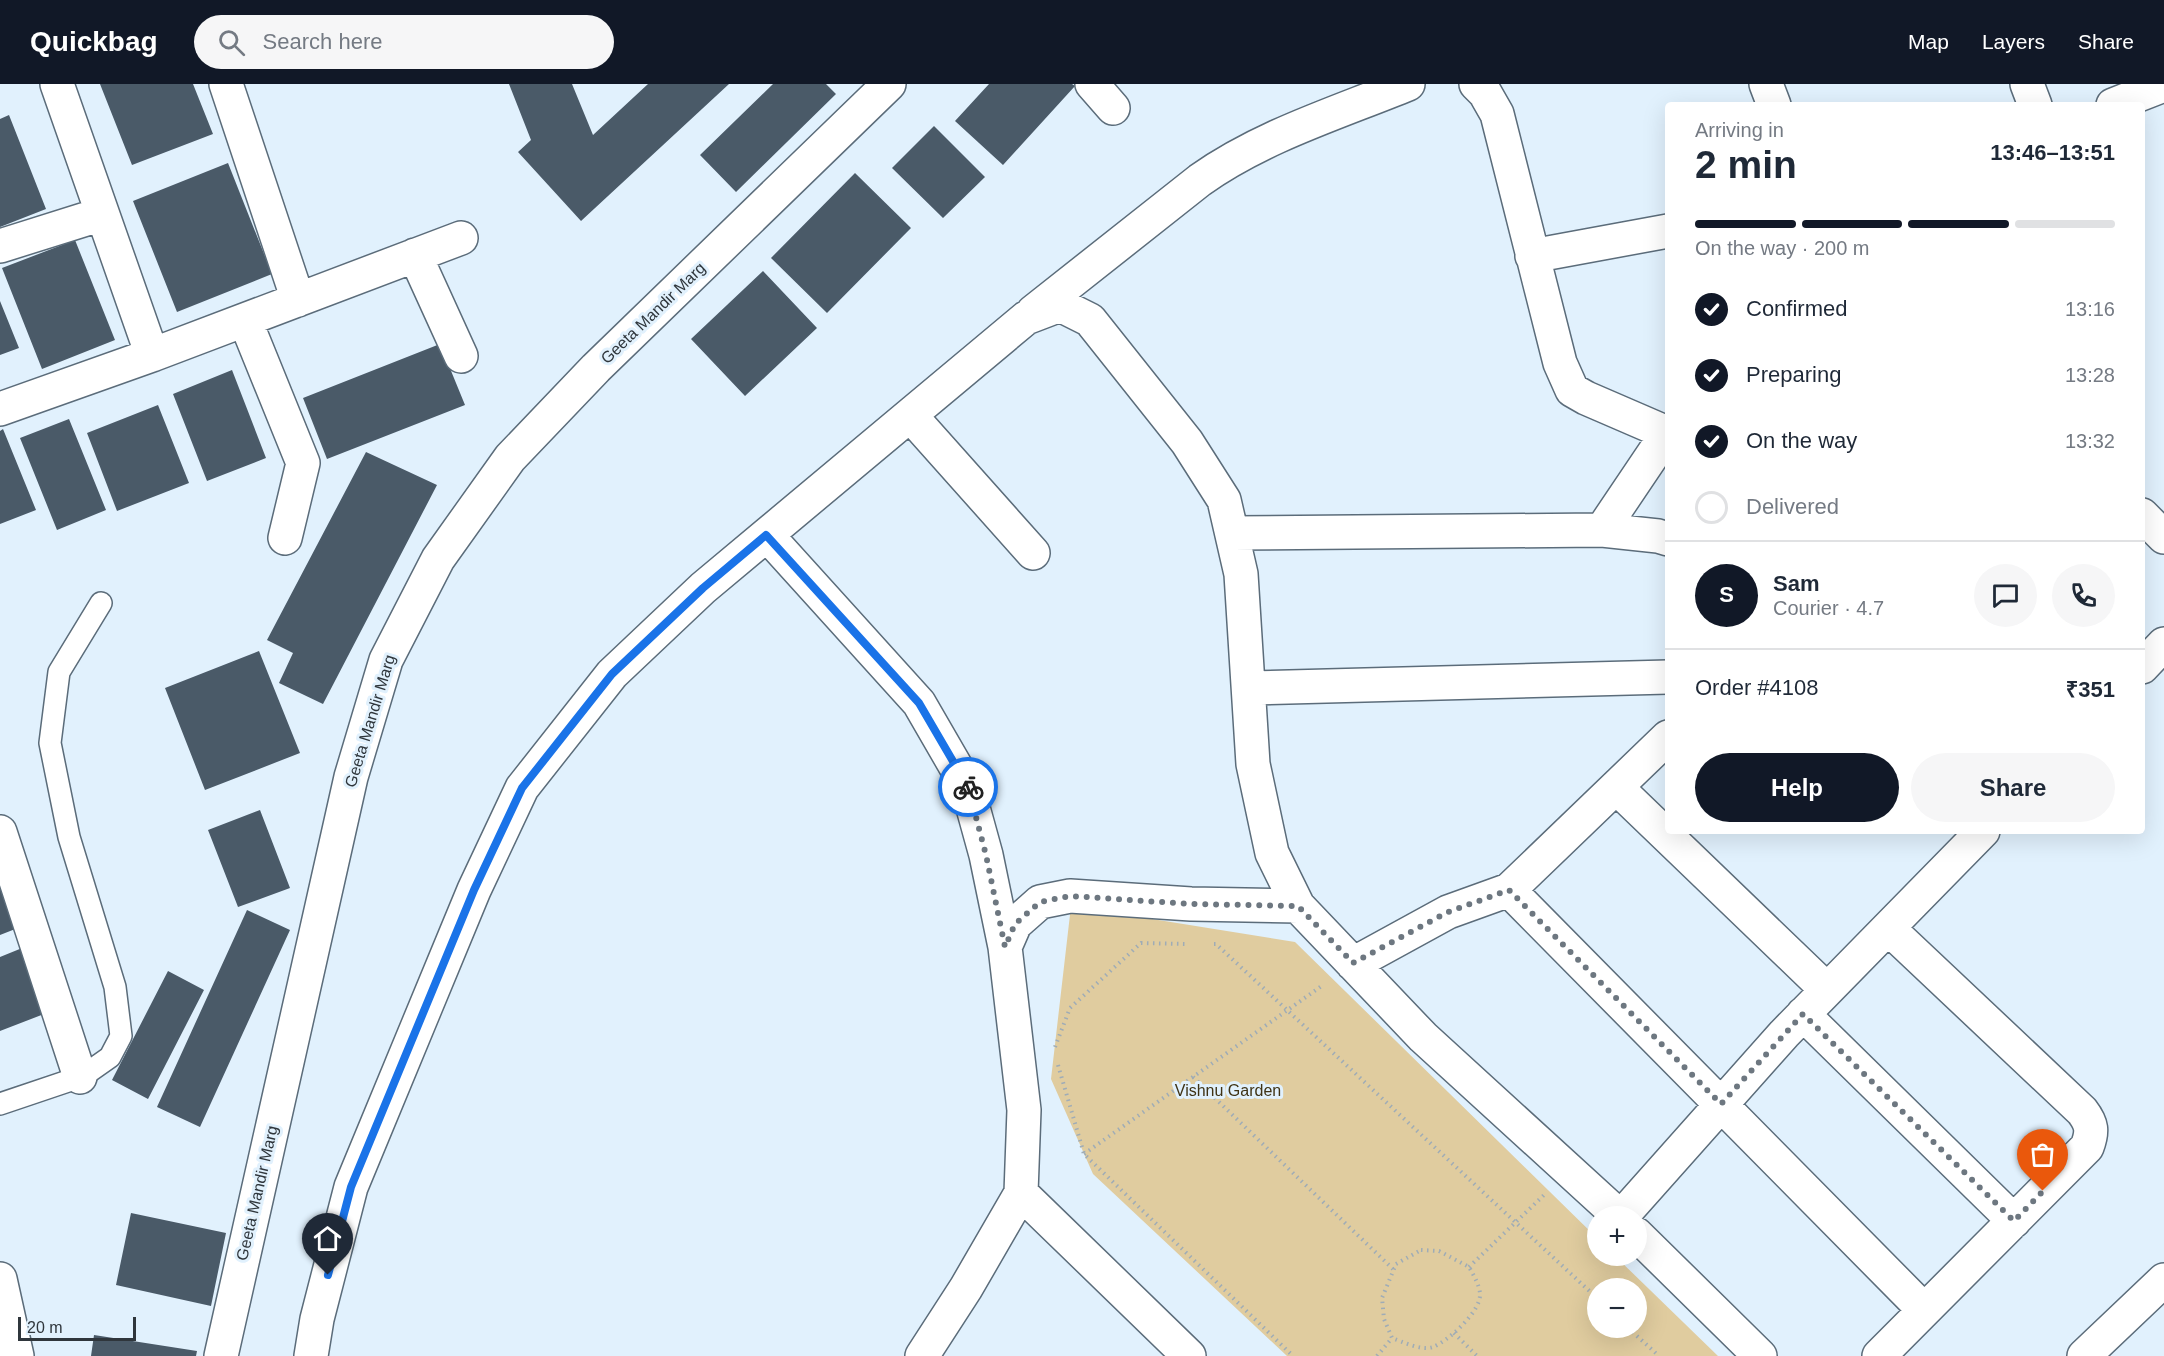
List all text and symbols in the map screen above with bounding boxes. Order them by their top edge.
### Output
search box [194,15,614,69]
text: Quickbag [30,26,158,57]
icon: search [215,26,248,59]
text: Search here [263,29,382,54]
text: Map [1908,30,1949,53]
text: Layers [1982,30,2045,53]
text: Share [2078,30,2134,53]
text: Arriving in [1695,119,1784,141]
text: 13:46–13:51 [1990,140,2115,165]
text: 2 min [1695,143,1797,186]
text: On the way · 200 m [1695,237,1870,259]
street label: Geeta Mandir Marg [598,259,708,367]
icon: check [1695,293,1728,326]
text: Confirmed [1746,296,1847,321]
text: 13:16 [2065,298,2115,320]
icon: check [1695,359,1728,392]
text: Preparing [1746,362,1841,387]
text: 13:28 [2065,364,2115,386]
icon: check [1695,425,1728,458]
text: On the way [1746,428,1857,453]
text: 13:32 [2065,430,2115,452]
text: Delivered [1746,494,1839,519]
button: chat [1974,564,2037,627]
button: phone [2052,564,2115,627]
text: Sam [1773,571,1819,596]
text: S [1719,582,1734,607]
text: Courier · 4.7 [1773,597,1884,619]
street label: Geeta Mandir Marg [342,653,398,789]
text: Order #4108 [1695,675,1819,700]
text: ₹351 [2066,677,2115,702]
button: Help [1695,753,1899,822]
button: Share [1911,753,2115,822]
courier [938,757,998,817]
icon: bike [952,771,985,804]
park label: Vishnu Garden [1175,1082,1281,1099]
street label: Geeta Mandir Marg [233,1124,281,1262]
pin [2017,1129,2068,1191]
icon: bag [2026,1138,2059,1171]
map controls [1587,1206,1647,1338]
button: + [1587,1206,1647,1266]
pin [302,1213,353,1275]
icon: home [311,1222,344,1255]
button: − [1587,1278,1647,1338]
scale bar [18,1314,136,1342]
text: 20 m [27,1319,63,1336]

